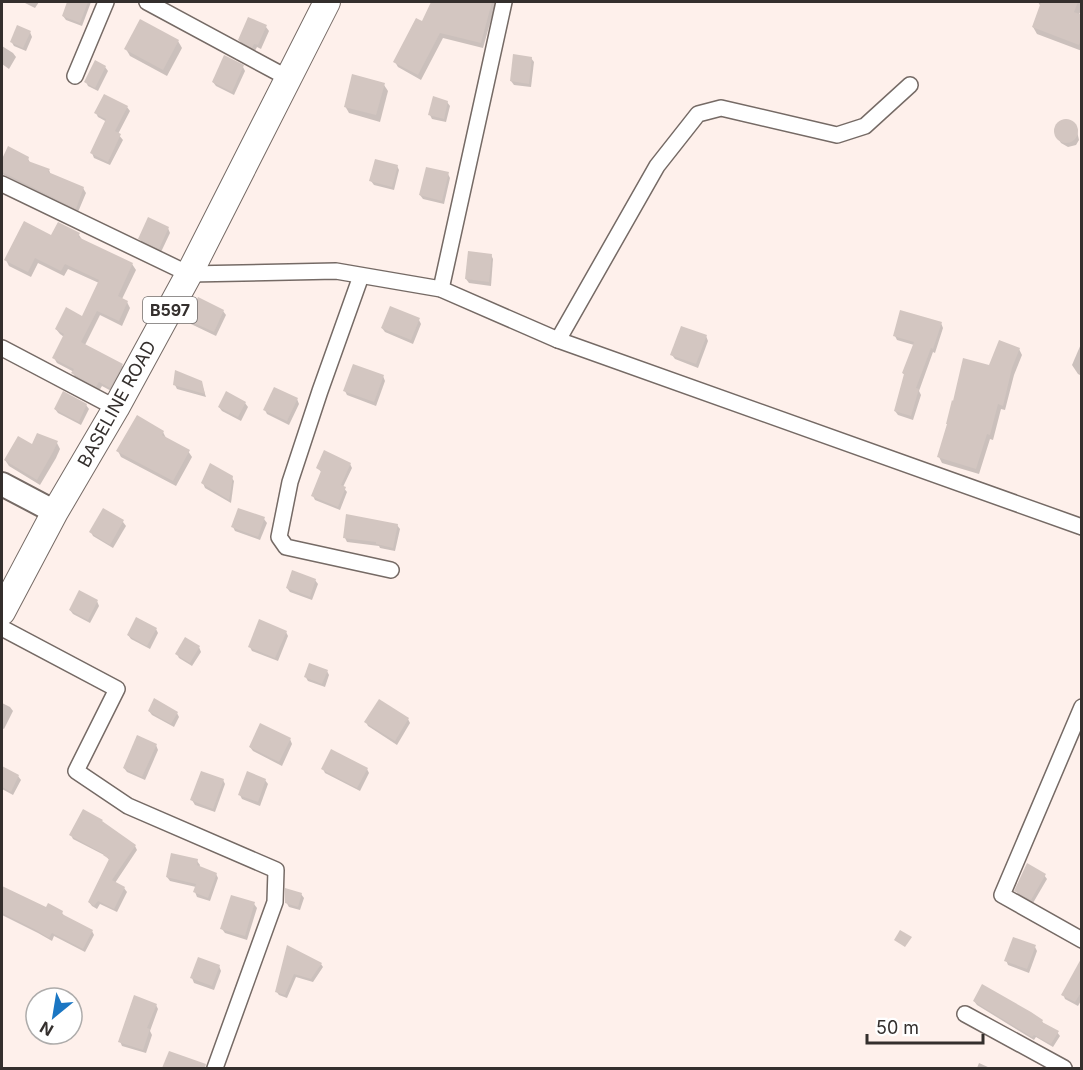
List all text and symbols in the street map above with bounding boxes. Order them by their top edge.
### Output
road number: B597 [143,297,197,323]
street label: BASELINE ROAD [73,337,160,471]
north arrow [24,986,84,1046]
scale bar [867,1007,982,1045]
text: N [36,1017,57,1041]
text: 50 m [876,1017,919,1038]

